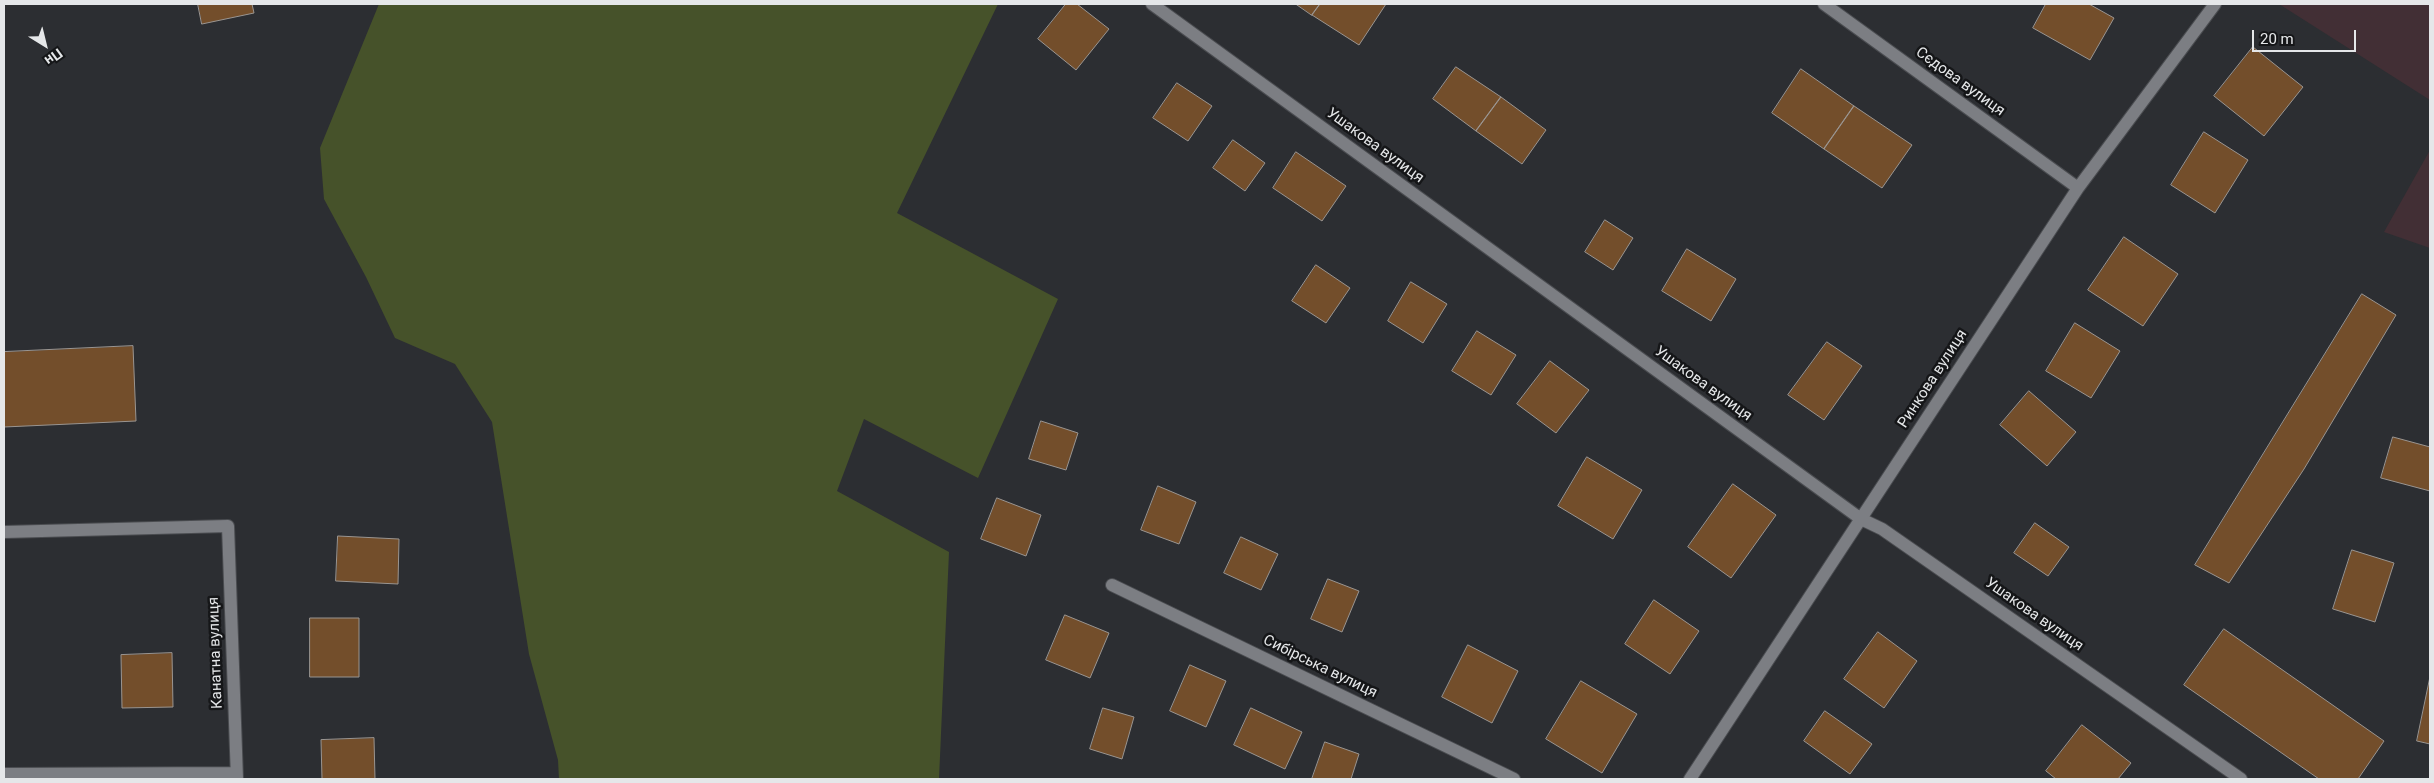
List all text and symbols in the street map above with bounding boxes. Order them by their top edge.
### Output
north arrow [20,20,70,70]
scale bar [2254,20,2358,52]
text: 20 m [2260,30,2294,48]
street label: Сєдова вулиця [1912,44,2008,120]
text: Пн [42,45,66,69]
street label: Ушакова вулиця [1323,105,1427,187]
street label: Ринкова вулиця [1895,326,1971,432]
street label: Ушакова вулиця [1651,343,1755,425]
street label: Ушакова вулиця [1981,574,2087,656]
street label: Канатна вулиця [205,597,227,709]
street label: Сибірська вулиця [1260,632,1380,702]

